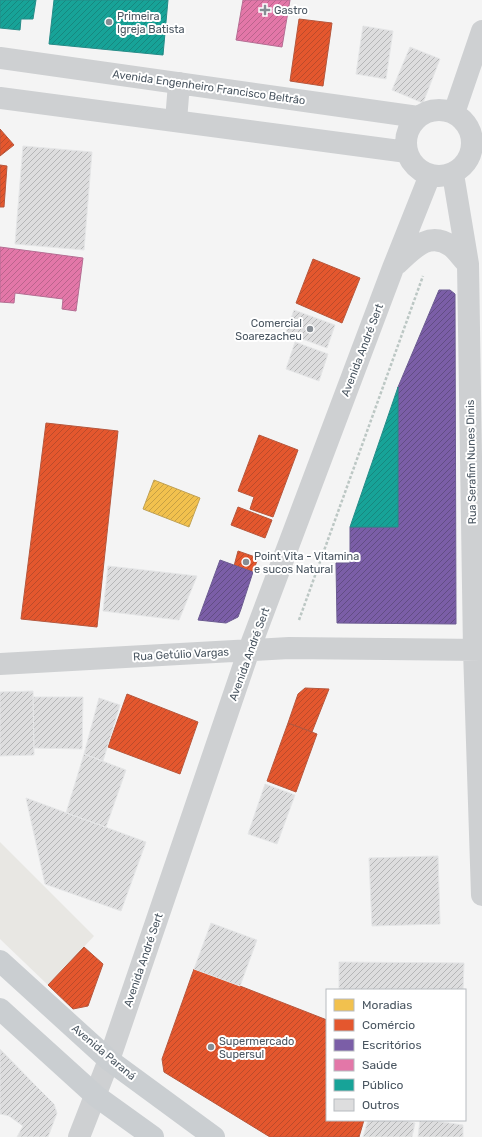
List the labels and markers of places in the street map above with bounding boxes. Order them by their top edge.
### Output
marker: Gastro [259,4,271,16]
place label: Gastro [274,4,308,17]
place label: Primeira Igreja Batista [117,10,185,36]
marker: Primeira Igreja Batista [104,17,114,27]
place label: Comercial Soarezacheu [235,317,302,343]
marker: Comercial Soarezacheu [305,324,315,334]
place label: Point Vita - Vitamina e sucos Natural [254,550,359,576]
marker: Point Vita - Vitamina e sucos Natural [241,557,251,567]
place label: Supermercado Supersul [219,1035,294,1061]
marker: Supermercado Supersul [206,1042,216,1052]

